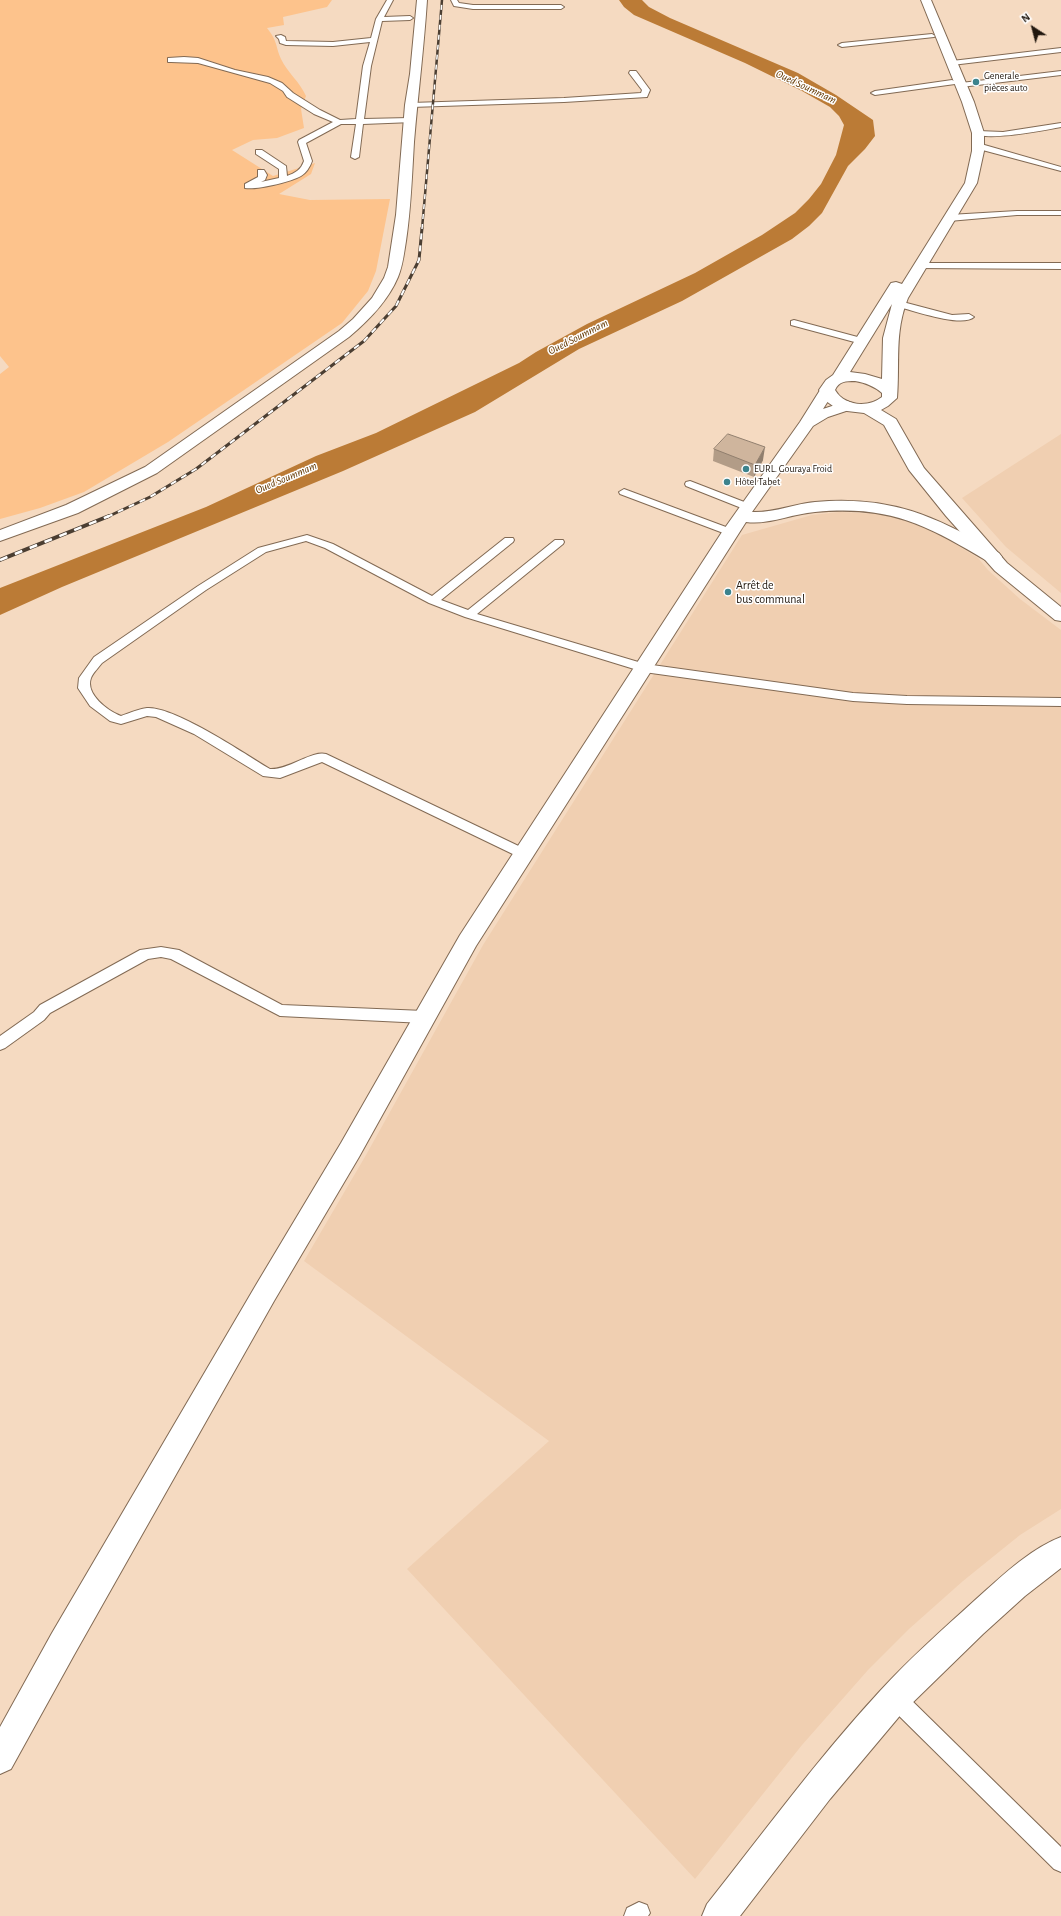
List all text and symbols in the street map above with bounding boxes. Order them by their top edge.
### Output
north arrow [1013,8,1053,48]
text: N [1019,11,1032,25]
water label: Oued Soummam [774,67,838,107]
place label: Generale pièces auto [984,70,1028,94]
marker: Generale pièces auto [971,77,981,87]
water label: Oued Soummam [546,316,610,358]
water label: Oued Soummam [253,459,319,497]
place label: EURL. Gouraya Froid [754,463,832,475]
marker: EURL. Gouraya Froid [741,464,751,474]
place label: Hôtel Tabet [735,476,780,488]
marker: Hôtel Tabet [722,477,732,487]
place label: Arrêt de bus communal [736,578,805,606]
marker: Arrêt de bus communal [723,587,733,597]

